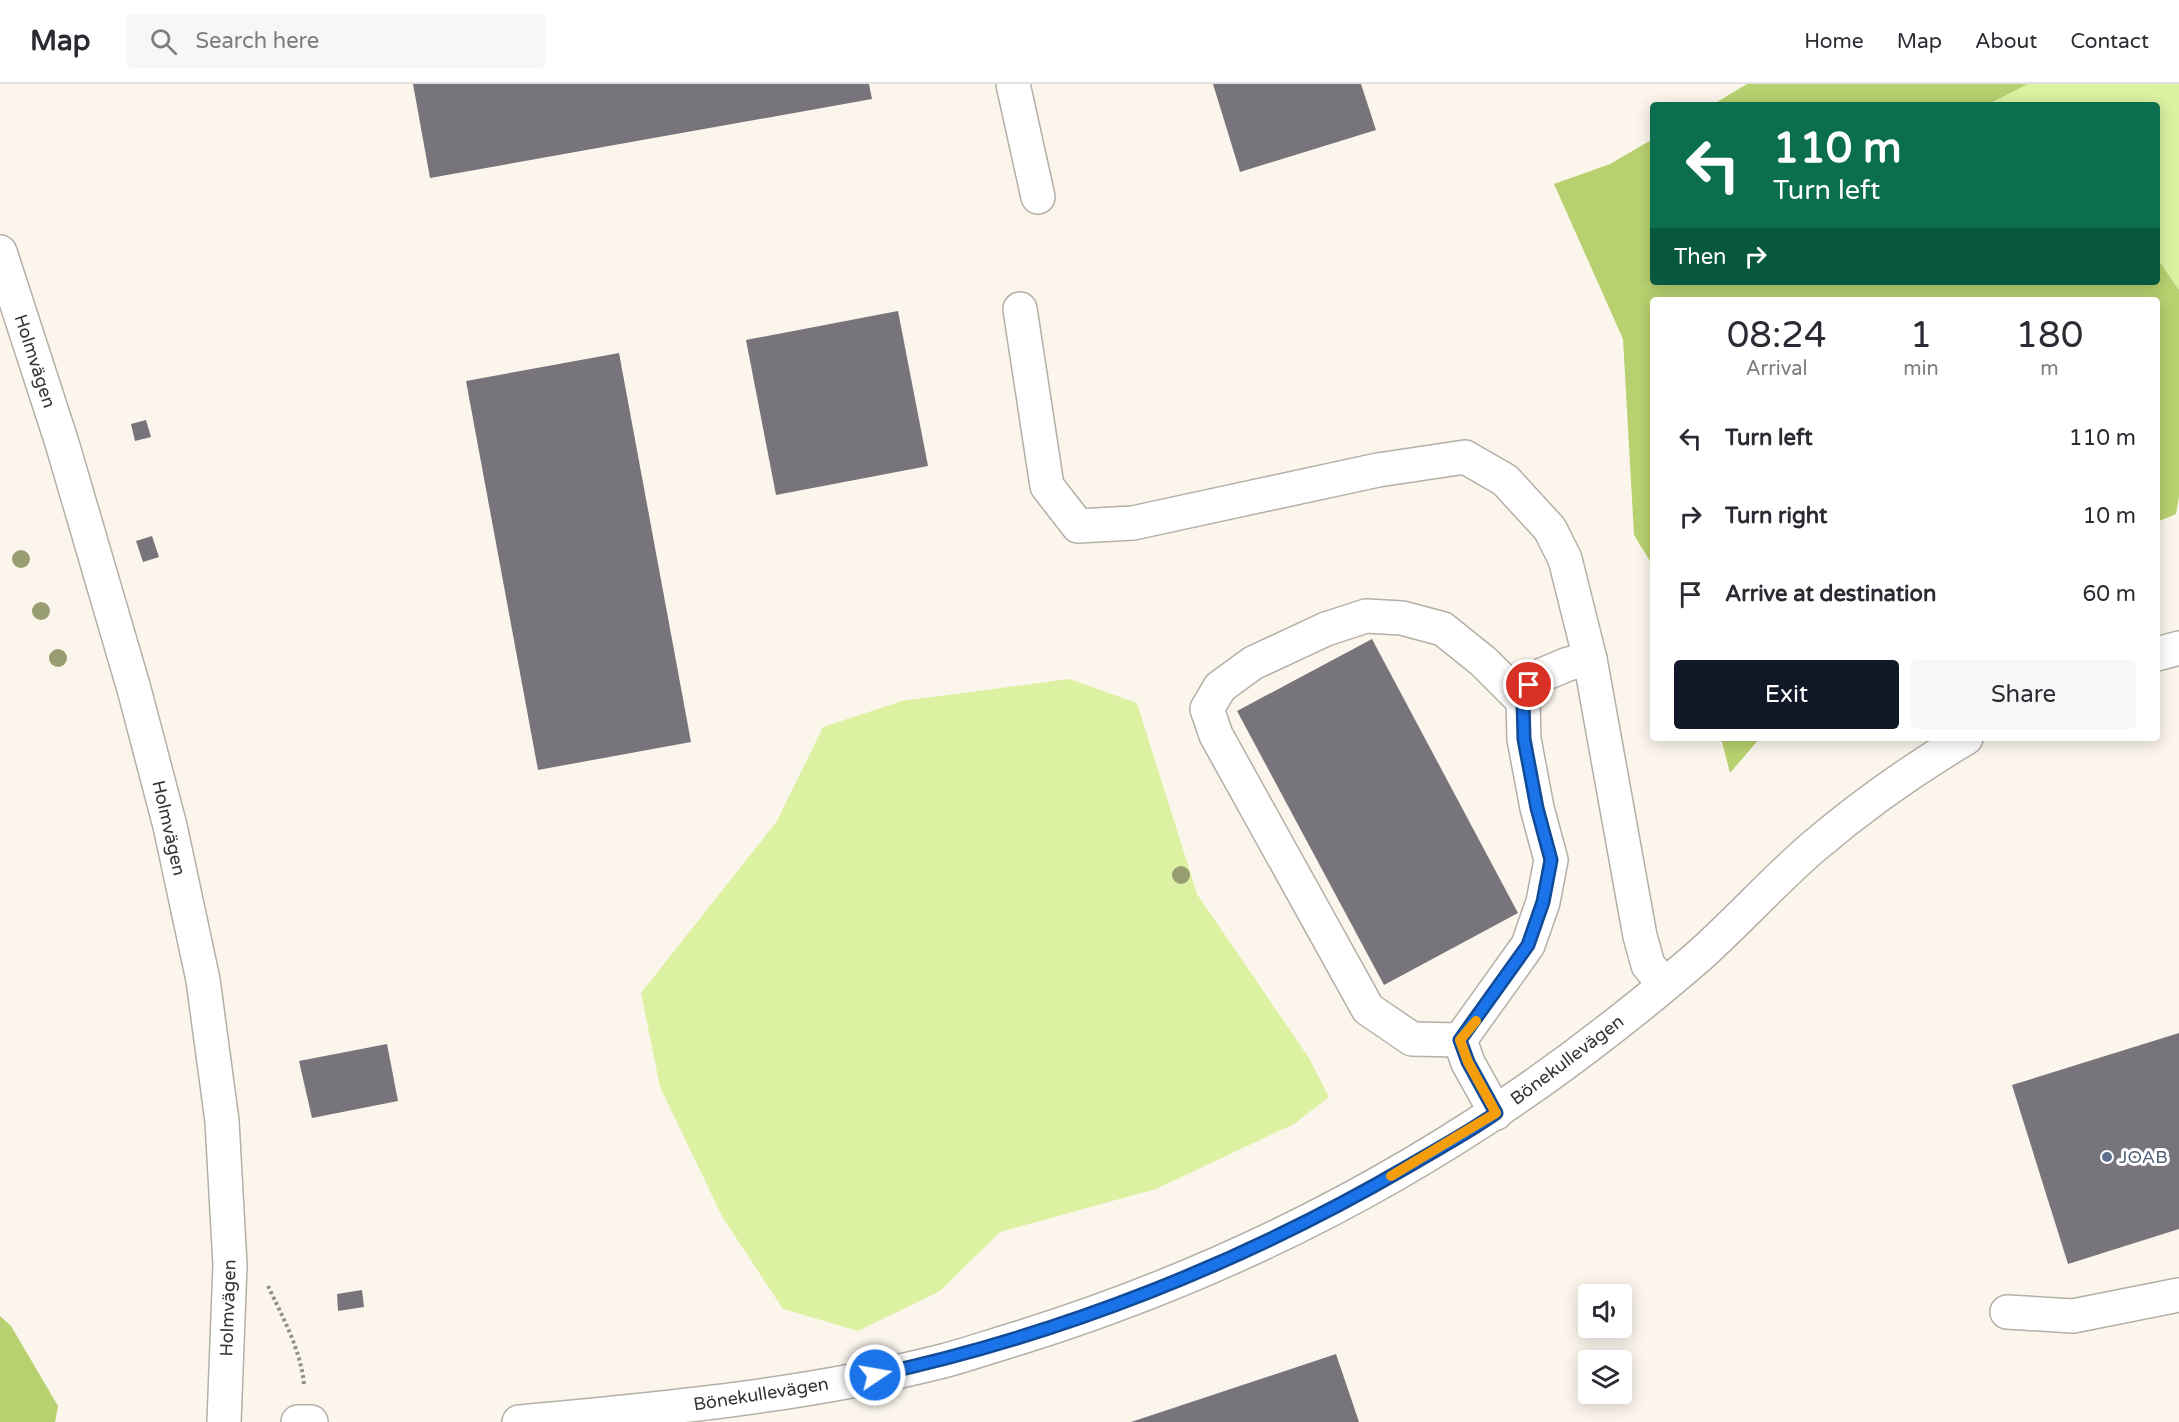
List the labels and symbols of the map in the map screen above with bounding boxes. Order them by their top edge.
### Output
street label: Holmvägen [10,311,60,411]
pin [1503,659,1554,710]
street label: Holmvägen [147,778,191,878]
street label: Bönekullevägen [1506,1010,1628,1110]
place label: JOAB [2119,1146,2168,1168]
marker: JOAB [2100,1150,2114,1164]
street label: Holmvägen [215,1259,241,1357]
position arrow [843,1343,907,1407]
street label: Bönekullevägen [692,1372,830,1416]

